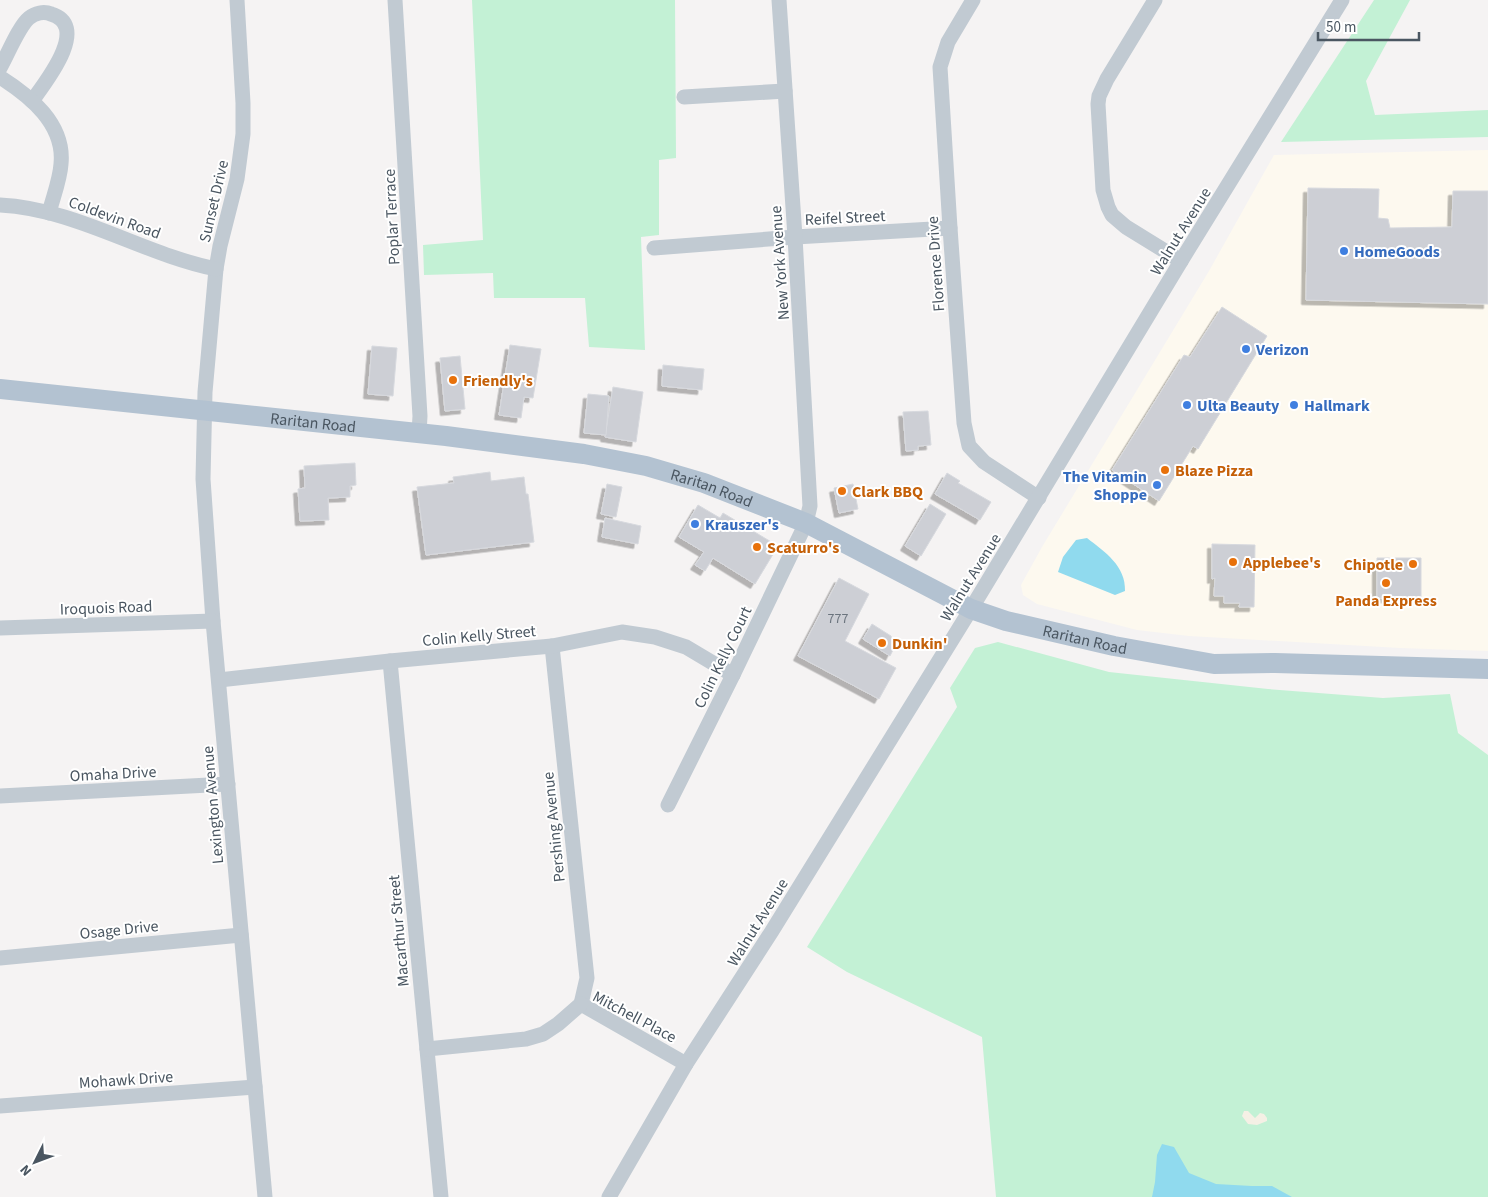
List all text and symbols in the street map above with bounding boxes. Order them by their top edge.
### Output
scale bar [1318,10,1419,42]
text: 50 m [1326,17,1356,38]
street label: Sunset Drive [194,158,234,245]
street label: Poplar Terrace [378,168,406,266]
street label: Walnut Avenue [1145,183,1217,280]
street label: Coldevin Road [66,191,164,245]
street label: New York Avenue [765,205,795,321]
street label: Reifel Street [804,205,886,231]
street label: Florence Drive [922,215,950,312]
place label: HomeGoods [1354,241,1440,263]
marker: HomeGoods [1338,245,1350,257]
place label: Verizon [1255,339,1309,361]
marker: Verizon [1240,343,1252,355]
place label: Friendly's [463,370,533,392]
marker: Friendly's [447,374,459,386]
place label: Ulta Beauty [1197,395,1280,417]
place label: Hallmark [1304,395,1370,417]
marker: Ulta Beauty [1181,399,1193,411]
marker: Hallmark [1288,399,1300,411]
street label: Raritan Road [269,408,357,438]
place label: Blaze Pizza [1175,460,1253,482]
street label: Raritan Road [668,464,756,513]
marker: Blaze Pizza [1159,464,1171,476]
place label: The Vitamin Shoppe [1063,466,1147,506]
marker: The Vitamin Shoppe [1151,479,1163,491]
place label: Clark BBQ [852,481,923,503]
marker: Clark BBQ [836,485,848,497]
place label: Krauszer's [705,514,779,536]
marker: Krauszer's [689,518,701,530]
street label: Walnut Avenue [935,529,1007,626]
place label: Scaturro's [767,537,839,559]
marker: Scaturro's [751,541,763,553]
place label: Applebee's [1242,552,1321,574]
place label: Chipotle [1344,554,1403,576]
marker: Applebee's [1227,556,1239,568]
marker: Chipotle [1407,558,1419,570]
marker: Panda Express [1380,577,1392,589]
place label: Panda Express [1335,590,1437,612]
street label: Iroquois Road [59,595,153,621]
street label: Colin Kelly Court [689,602,757,712]
house number: 777 [828,609,848,629]
street label: Colin Kelly Street [421,620,537,652]
street label: Raritan Road [1040,620,1129,660]
place label: Dunkin' [892,633,948,655]
marker: Dunkin' [876,637,888,649]
street label: Lexington Avenue [197,745,229,865]
street label: Omaha Drive [69,761,157,787]
street label: Pershing Avenue [537,771,571,883]
street label: Macarthur Street [383,874,415,988]
street label: Walnut Avenue [722,874,794,971]
street label: Osage Drive [79,915,160,945]
street label: Mitchell Place [589,986,680,1048]
street label: Mohawk Drive [78,1066,174,1094]
north arrow [10,1137,60,1187]
text: N [16,1160,37,1180]

